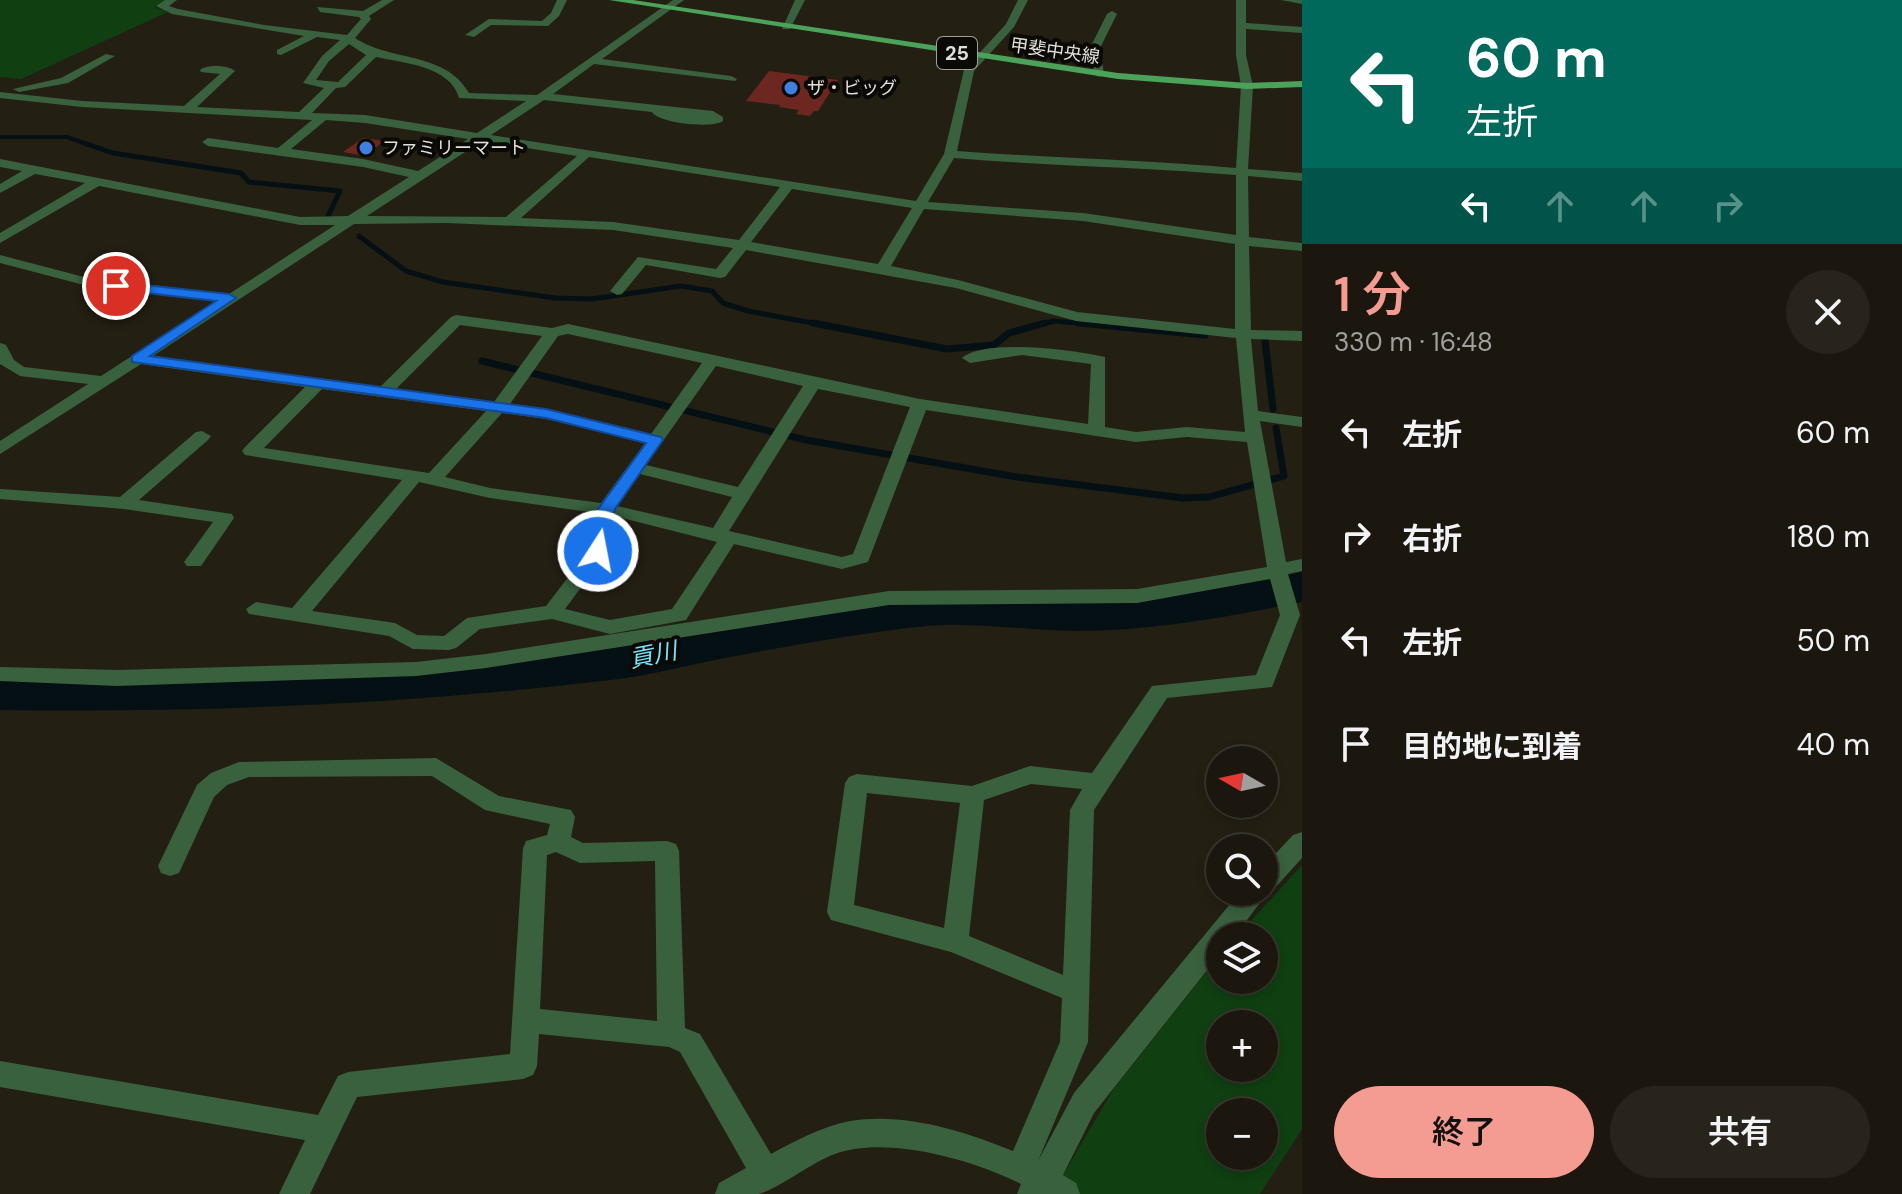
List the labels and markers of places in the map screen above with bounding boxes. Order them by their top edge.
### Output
place label: ザ・ビッグ [807,76,897,100]
marker: ザ・ビッグ [782,79,800,97]
place label: ファミリーマート [382,136,526,160]
marker: ファミリーマート [357,139,375,157]
pin [82,252,150,320]

